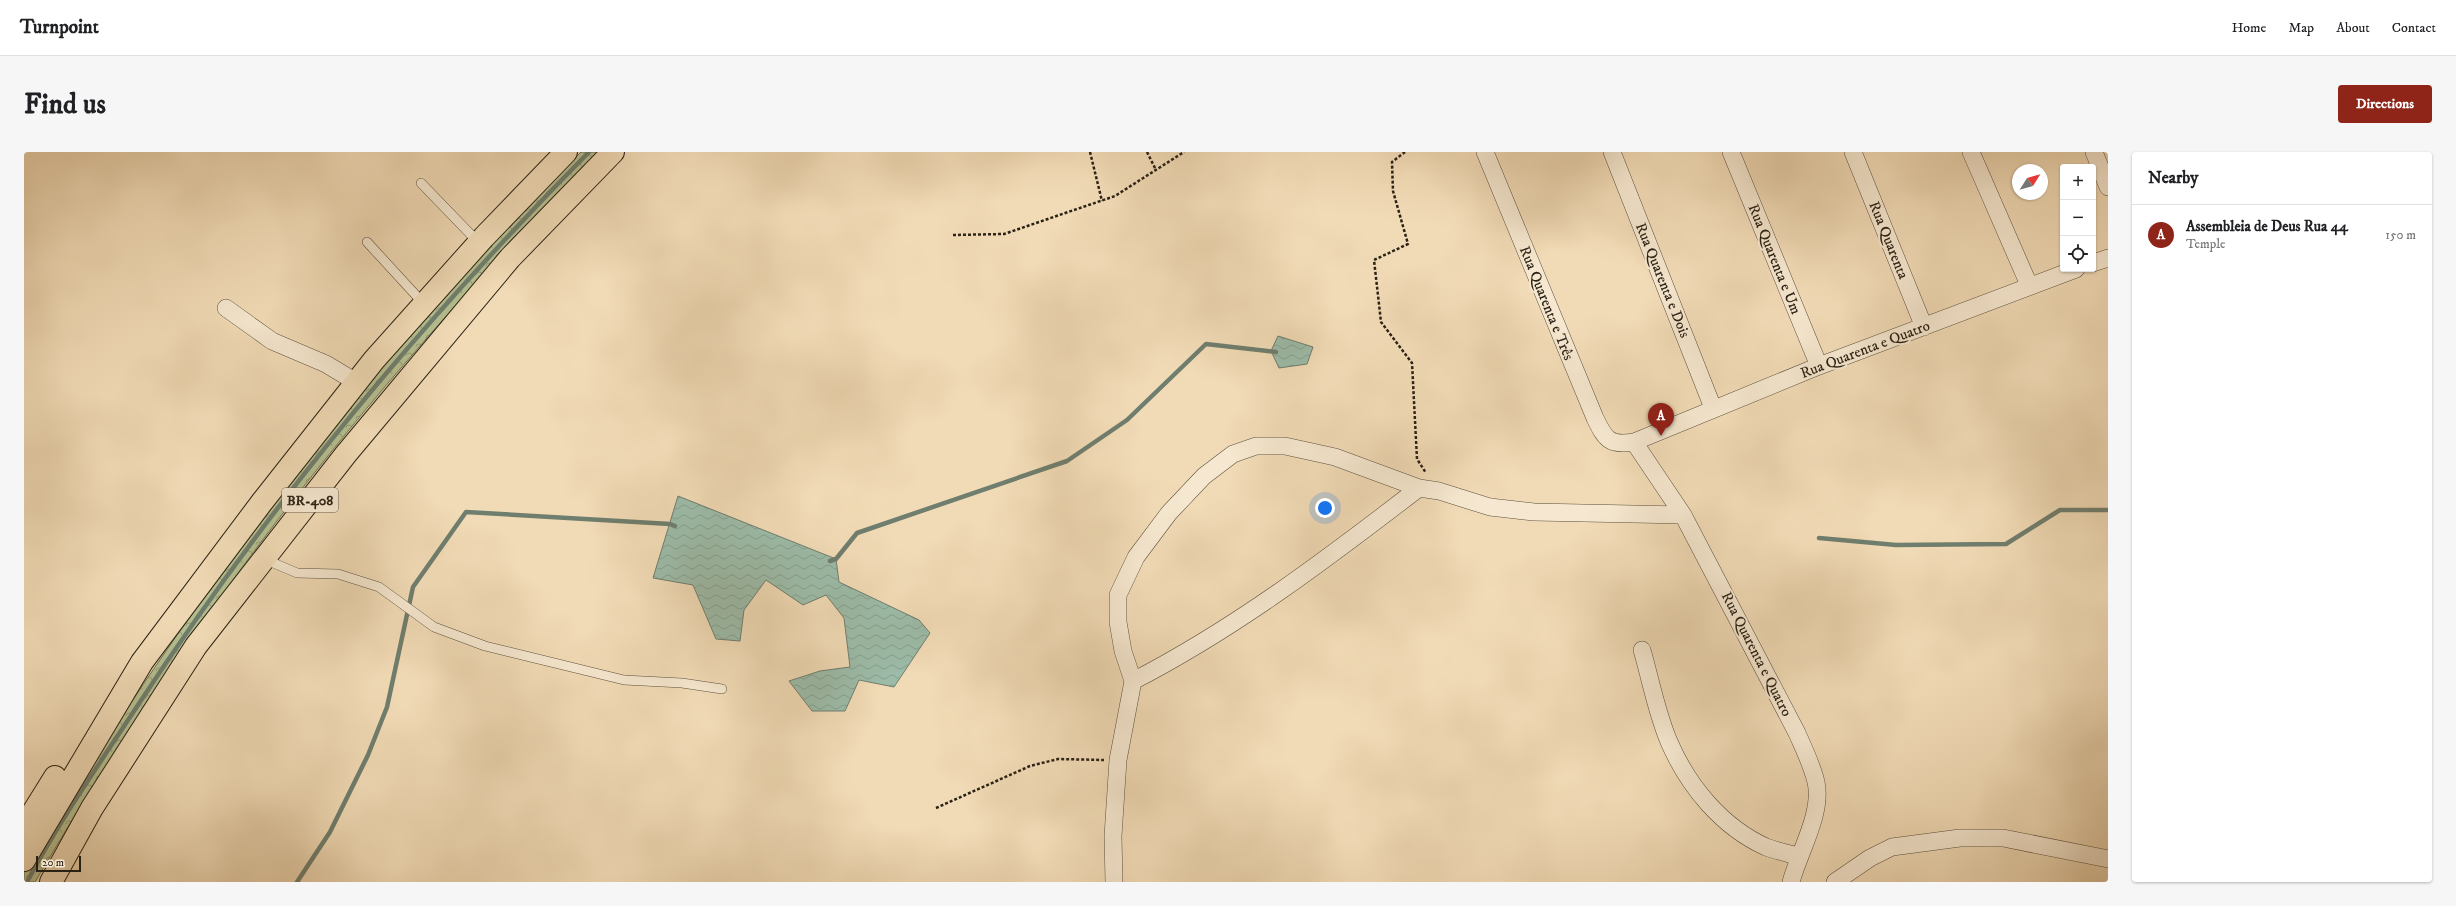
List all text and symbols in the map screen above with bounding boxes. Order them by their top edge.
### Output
text: Turnpoint [20,16,99,39]
text: Home [2232,19,2266,37]
text: Map [2288,19,2314,37]
text: About [2336,19,2370,37]
text: Contact [2392,19,2436,37]
button: Directions [2338,85,2432,123]
text: Find us [24,87,106,122]
north arrow [2012,164,2048,200]
map controls [2060,164,2096,272]
button: + [2060,164,2096,200]
text: Nearby [2148,167,2198,189]
street label: Rua Quarenta [1864,198,1913,282]
button: − [2060,200,2096,236]
street label: Rua Quarenta e Um [1744,201,1805,317]
text: Assembleia de Deus Rua 44 [2186,217,2348,236]
street label: Rua Quarenta e Dois [1631,220,1694,340]
text: A [2157,227,2165,243]
text: 150 m [2385,227,2416,243]
button: locate [2060,236,2096,272]
text: Temple [2186,236,2225,252]
street label: Rua Quarenta e Três [1515,243,1578,363]
street label: Rua Quarenta e Quatro [1798,316,1933,383]
pin: A [1648,403,1674,436]
road number: BR-408 [282,488,338,512]
your location [1315,498,1335,518]
street label: Rua Quarenta e Quatro [1717,589,1796,720]
scale bar [36,854,81,873]
text: 20 m [42,856,64,870]

